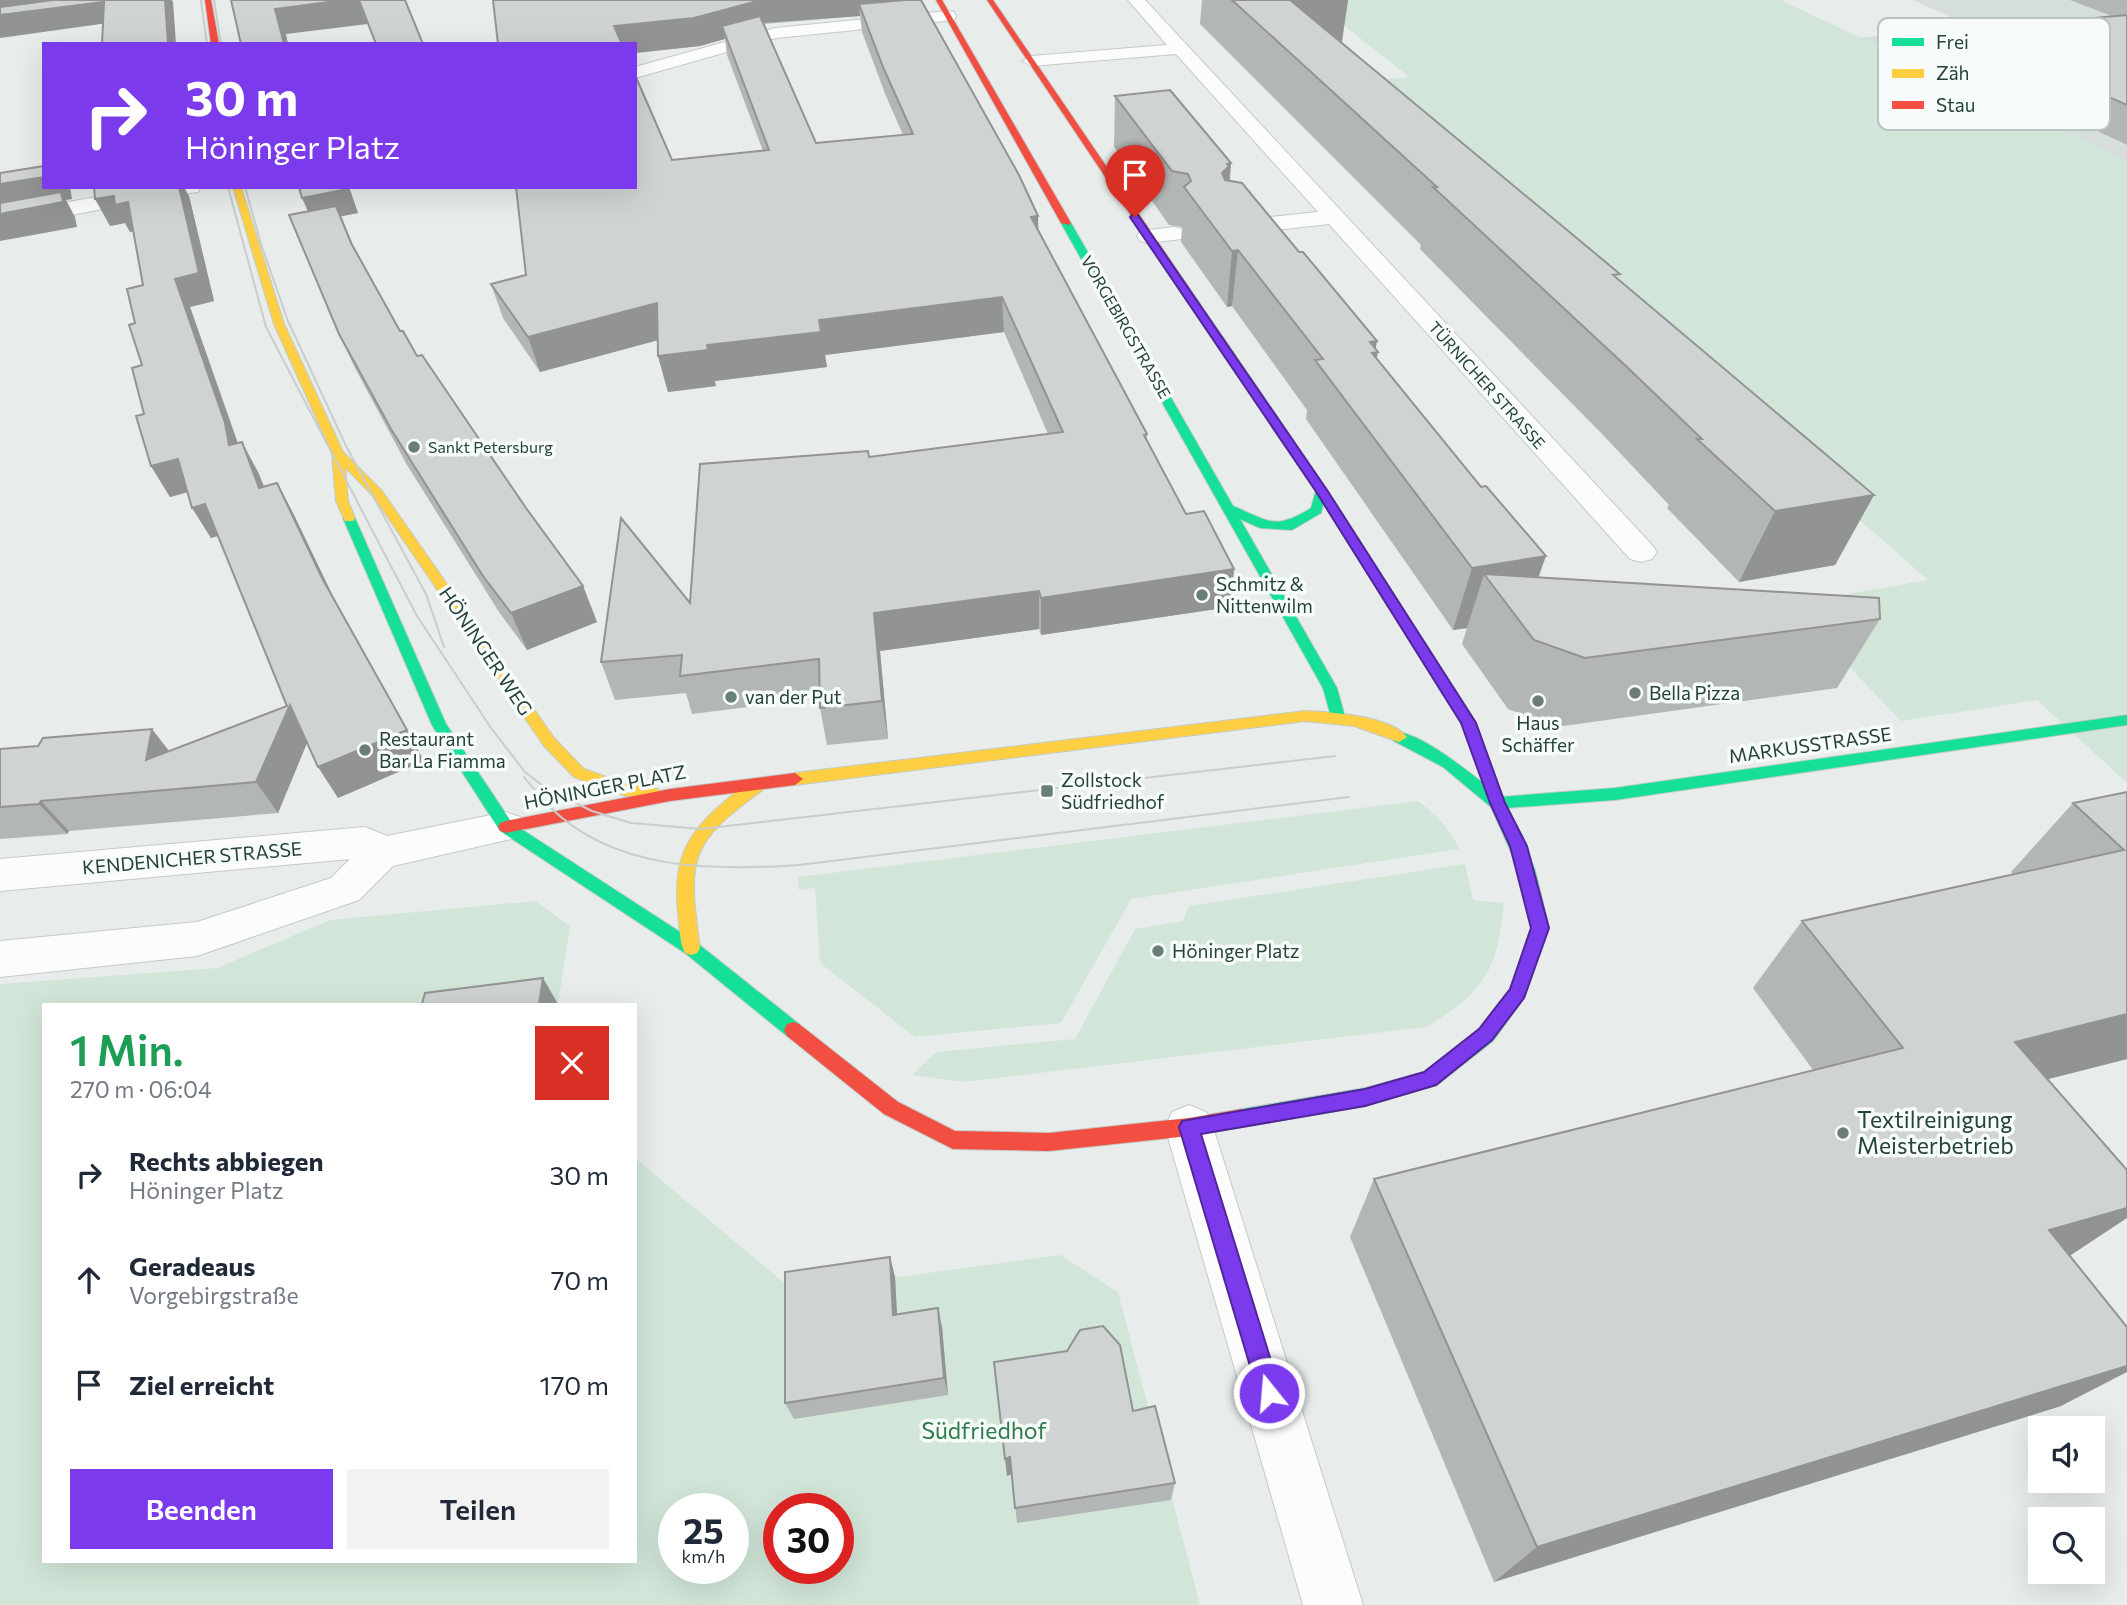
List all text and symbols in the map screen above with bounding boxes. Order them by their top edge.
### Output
legend [1878,18,2110,130]
text: Frei [1936,30,1969,53]
text: Zäh [1936,61,1970,84]
text: 30 m [185,66,298,126]
icon: right [70,70,161,161]
text: Stau [1936,93,1975,116]
text: Höninger Platz [185,126,400,166]
pin [1105,145,1165,217]
icon: arrive [1116,156,1154,194]
street label: VORGEBIRGSTRASSE [1078,252,1175,402]
street label: TÜRNICHER STRASSE [1425,317,1550,452]
place label: Sankt Petersburg [428,437,553,456]
marker: Sankt Petersburg [406,439,422,455]
place label: Schmitz & Nittenwilm [1216,572,1313,617]
street label: HÖNINGER WEG [435,582,538,719]
marker: Schmitz & Nittenwilm [1194,587,1210,603]
place label: Bella Pizza [1649,681,1740,704]
place label: van der Put [745,685,842,708]
marker: Bella Pizza [1627,685,1643,701]
marker: van der Put [723,689,739,705]
marker: Haus Schäffer [1530,693,1546,709]
place label: Haus Schäffer [1501,711,1575,756]
street label: MARKUSSTRASSE [1727,722,1893,767]
place label: Restaurant Bar La Fiamma [379,727,506,772]
marker: Restaurant Bar La Fiamma [357,742,373,758]
street label: HÖNINGER PLATZ [522,760,688,813]
place label: Zollstock Südfriedhof [1061,768,1165,813]
marker: Zollstock Südfriedhof [1039,783,1055,799]
street label: KENDENICHER STRASSE [81,836,303,879]
place label: Höninger Platz [1172,939,1300,962]
marker: Höninger Platz [1150,943,1166,959]
text: 1 Min. [70,1023,183,1075]
button: close [535,1026,609,1100]
text: 270 m · 06:04 [70,1075,212,1103]
place label: Textilreinigung Meisterbetrieb [1857,1105,2014,1159]
marker: Textilreinigung Meisterbetrieb [1835,1125,1851,1141]
text: Rechts abbiegen [129,1145,324,1176]
icon: right [70,1156,108,1194]
text: 30 m [550,1159,609,1190]
text: Höninger Platz [129,1176,283,1204]
text: Geradeaus [129,1250,255,1281]
icon: ahead [70,1261,108,1299]
text: 70 m [551,1264,609,1295]
text: Vorgebirgstraße [129,1281,299,1309]
position arrow [1232,1356,1306,1430]
icon: arrive [70,1366,108,1404]
text: Ziel erreicht [129,1369,274,1400]
text: 170 m [540,1369,609,1400]
park label: Südfriedhof [921,1416,1047,1444]
map controls [2028,1416,2105,1584]
button: sound [2028,1416,2105,1493]
button: Beenden [70,1469,333,1549]
button: Teilen [347,1469,609,1549]
speed limit sign: 30 [763,1493,854,1584]
button: search [2028,1507,2105,1584]
text: 25 [683,1508,724,1551]
text: km/h [682,1545,725,1567]

